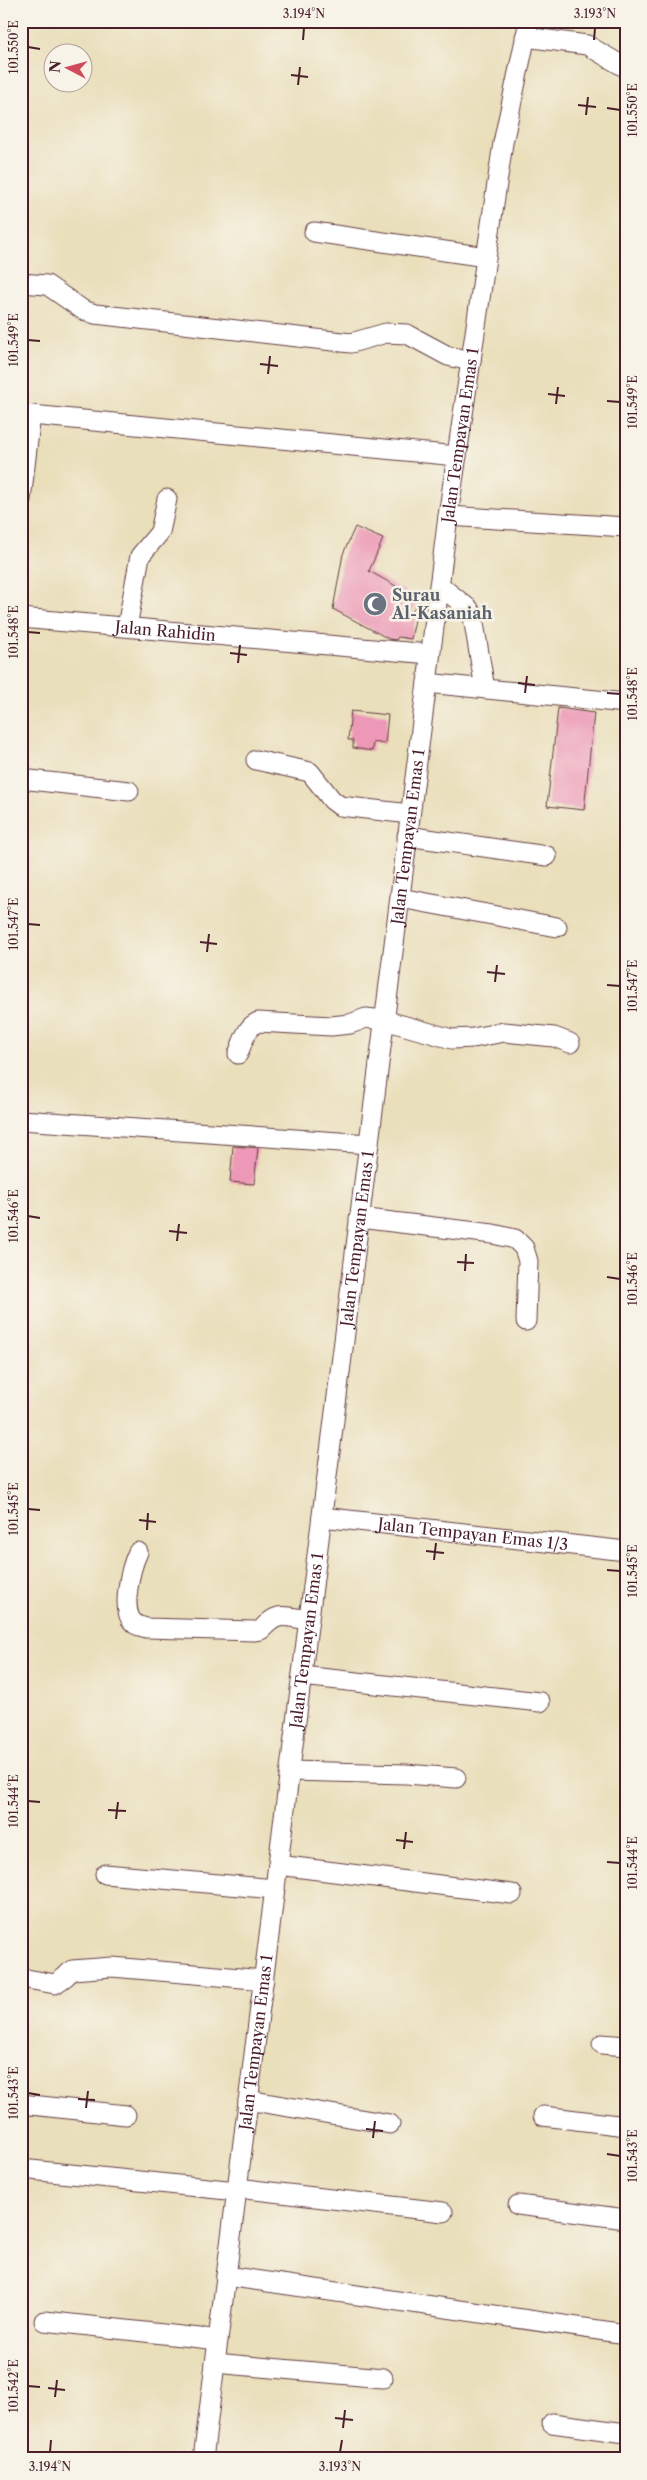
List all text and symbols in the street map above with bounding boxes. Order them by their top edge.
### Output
text: 3.194°N [283,6,325,21]
text: 3.193°N [574,6,616,21]
text: 101.550°E [6,20,21,74]
north arrow [42,42,92,92]
text: N [45,60,65,74]
text: 101.550°E [625,83,640,137]
text: 101.549°E [6,313,21,367]
street label: Jalan Tempayan Emas 1 [437,346,483,527]
text: 101.549°E [625,375,640,429]
place label: Surau Al-Kasaniah [391,585,493,623]
mosque icon: Surau Al-Kasaniah [362,591,388,617]
text: 101.548°E [6,605,21,659]
street label: Jalan Rahidin [111,616,217,645]
text: 101.548°E [625,667,640,721]
street label: Jalan Tempayan Emas 1 [386,748,429,929]
text: 101.547°E [6,898,21,950]
text: 101.547°E [625,960,640,1012]
street label: Jalan Tempayan Emas 1 [336,1149,378,1331]
text: 101.546°E [6,1189,21,1243]
text: 101.546°E [625,1252,640,1306]
text: 101.545°E [6,1482,21,1536]
street label: Jalan Tempayan Emas 1/3 [374,1513,569,1554]
text: 101.545°E [625,1544,640,1598]
street label: Jalan Tempayan Emas 1 [285,1551,327,1732]
text: 101.544°E [6,1774,21,1828]
text: 101.544°E [625,1836,640,1890]
street label: Jalan Tempayan Emas 1 [234,1953,277,2134]
text: 101.543°E [6,2066,21,2120]
text: 101.543°E [625,2129,640,2183]
text: 101.542°E [6,2359,21,2413]
text: 3.194°N [29,2459,71,2474]
text: 3.193°N [319,2459,361,2474]

